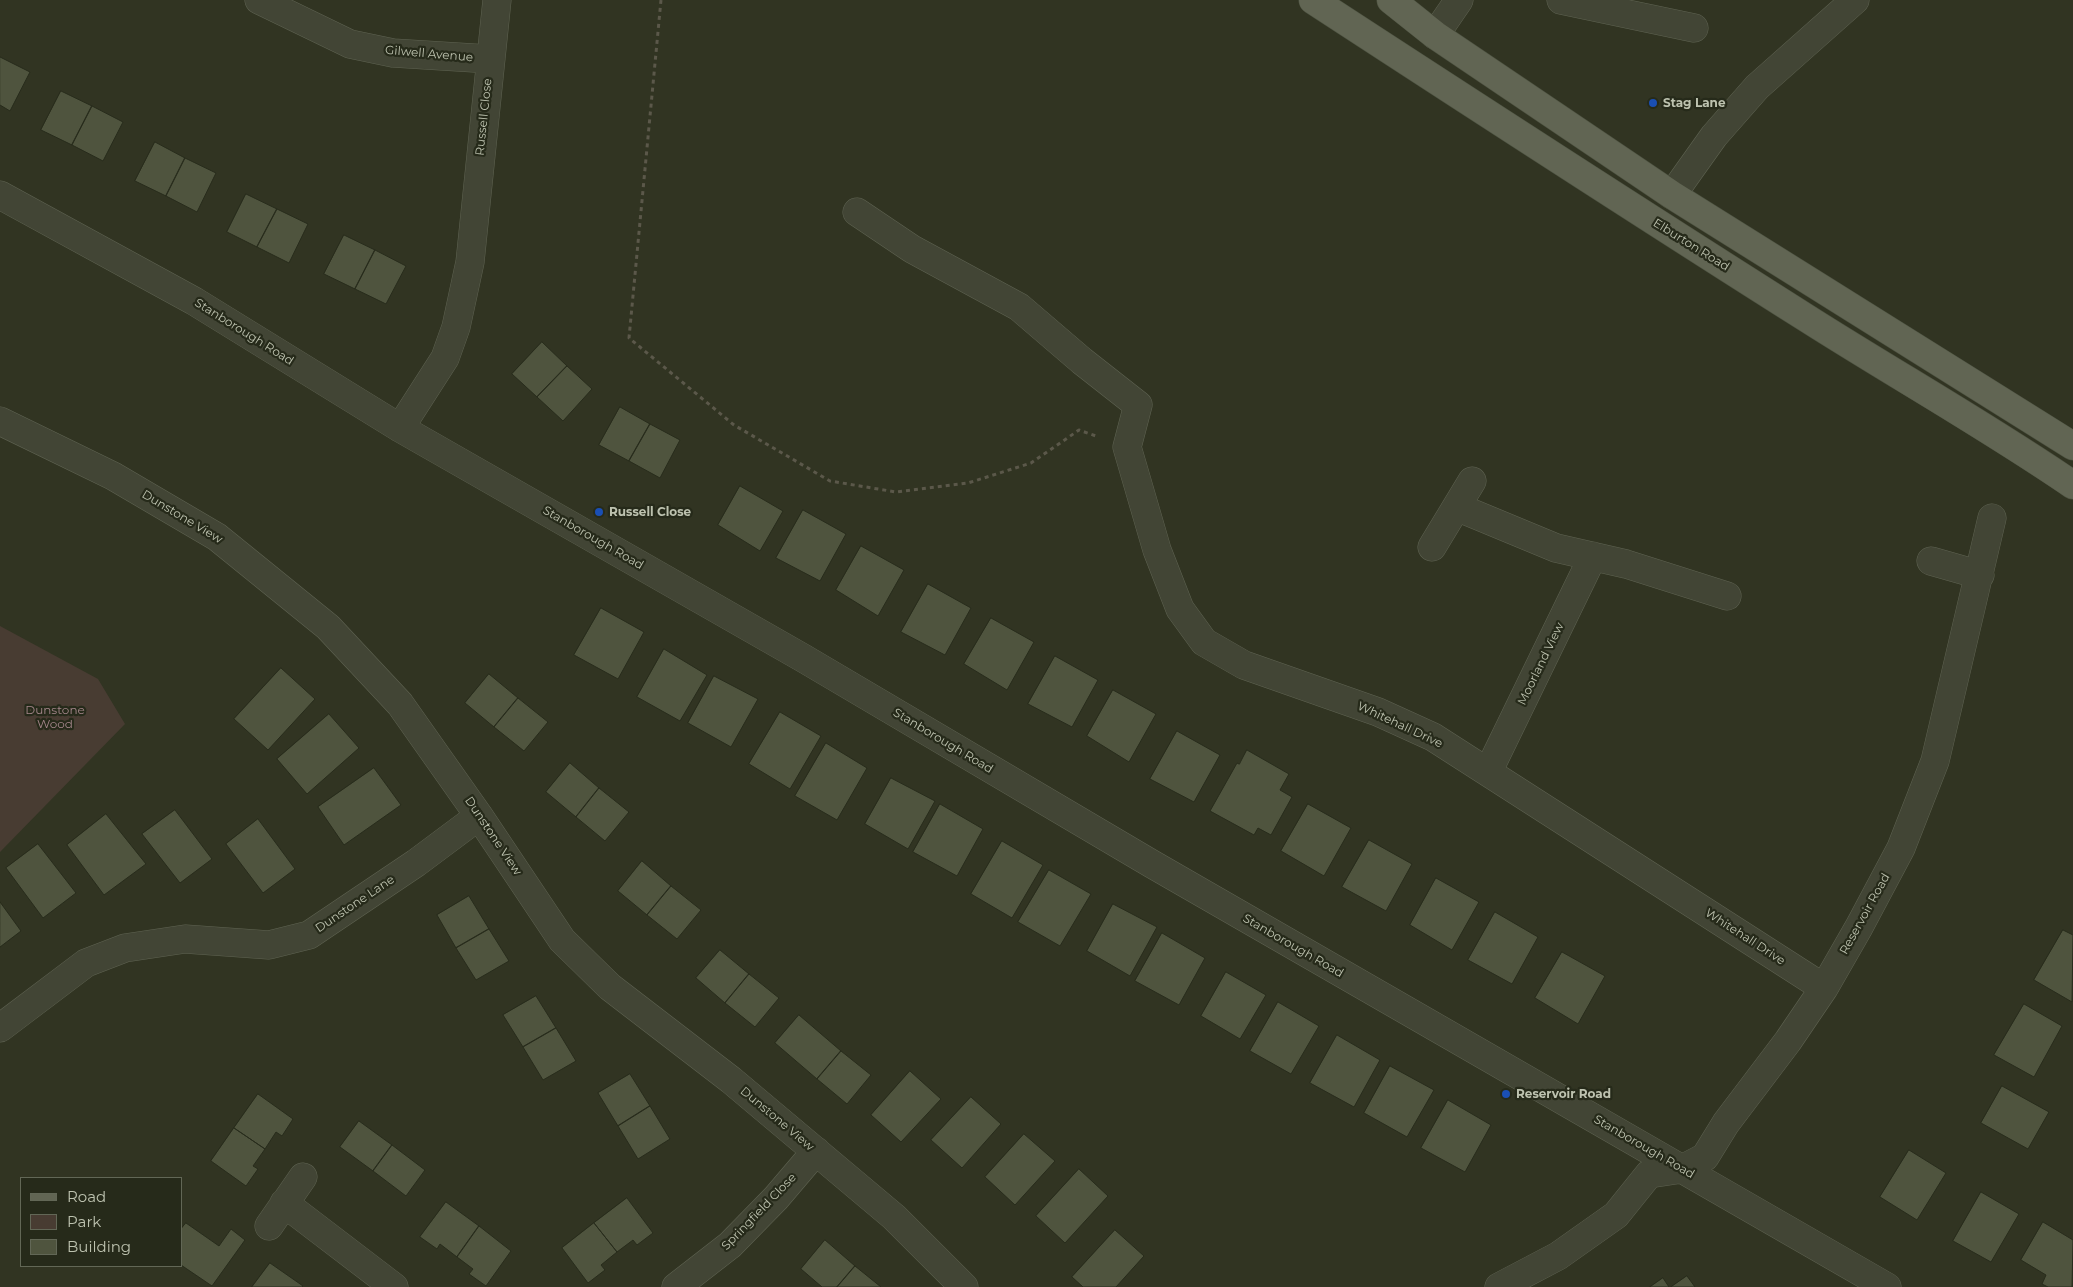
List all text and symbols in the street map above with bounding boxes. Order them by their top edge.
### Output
street label: Gilwell Avenue [384,43,474,65]
street label: Russell Close [473,78,495,156]
place label: Stag Lane [1663,96,1726,110]
marker: Stag Lane [1647,97,1659,109]
street label: Elburton Road [1650,216,1732,274]
street label: Stanborough Road [192,296,296,368]
street label: Dunstone View [139,487,225,547]
street label: Stanborough Road [540,503,646,573]
place label: Russell Close [609,505,691,519]
marker: Russell Close [593,506,605,518]
street label: Moorland View [1515,620,1567,708]
street label: Whitehall Drive [1355,699,1445,751]
park label: Dunstone Wood [25,703,85,731]
street label: Stanborough Road [890,705,996,777]
street label: Dunstone View [461,794,525,878]
street label: Reservoir Road [1837,871,1893,957]
street label: Dunstone Lane [313,872,397,936]
street label: Whitehall Drive [1702,906,1788,968]
street label: Stanborough Road [1240,911,1346,981]
street label: Dunstone View [737,1084,817,1154]
place label: Reservoir Road [1516,1087,1611,1101]
marker: Reservoir Road [1500,1088,1512,1100]
street label: Stanborough Road [1591,1112,1697,1182]
street label: Springfield Close [719,1171,799,1253]
legend [20,1177,182,1267]
text: Road [67,1187,106,1206]
text: Park [67,1212,101,1231]
text: Building [67,1237,131,1256]

